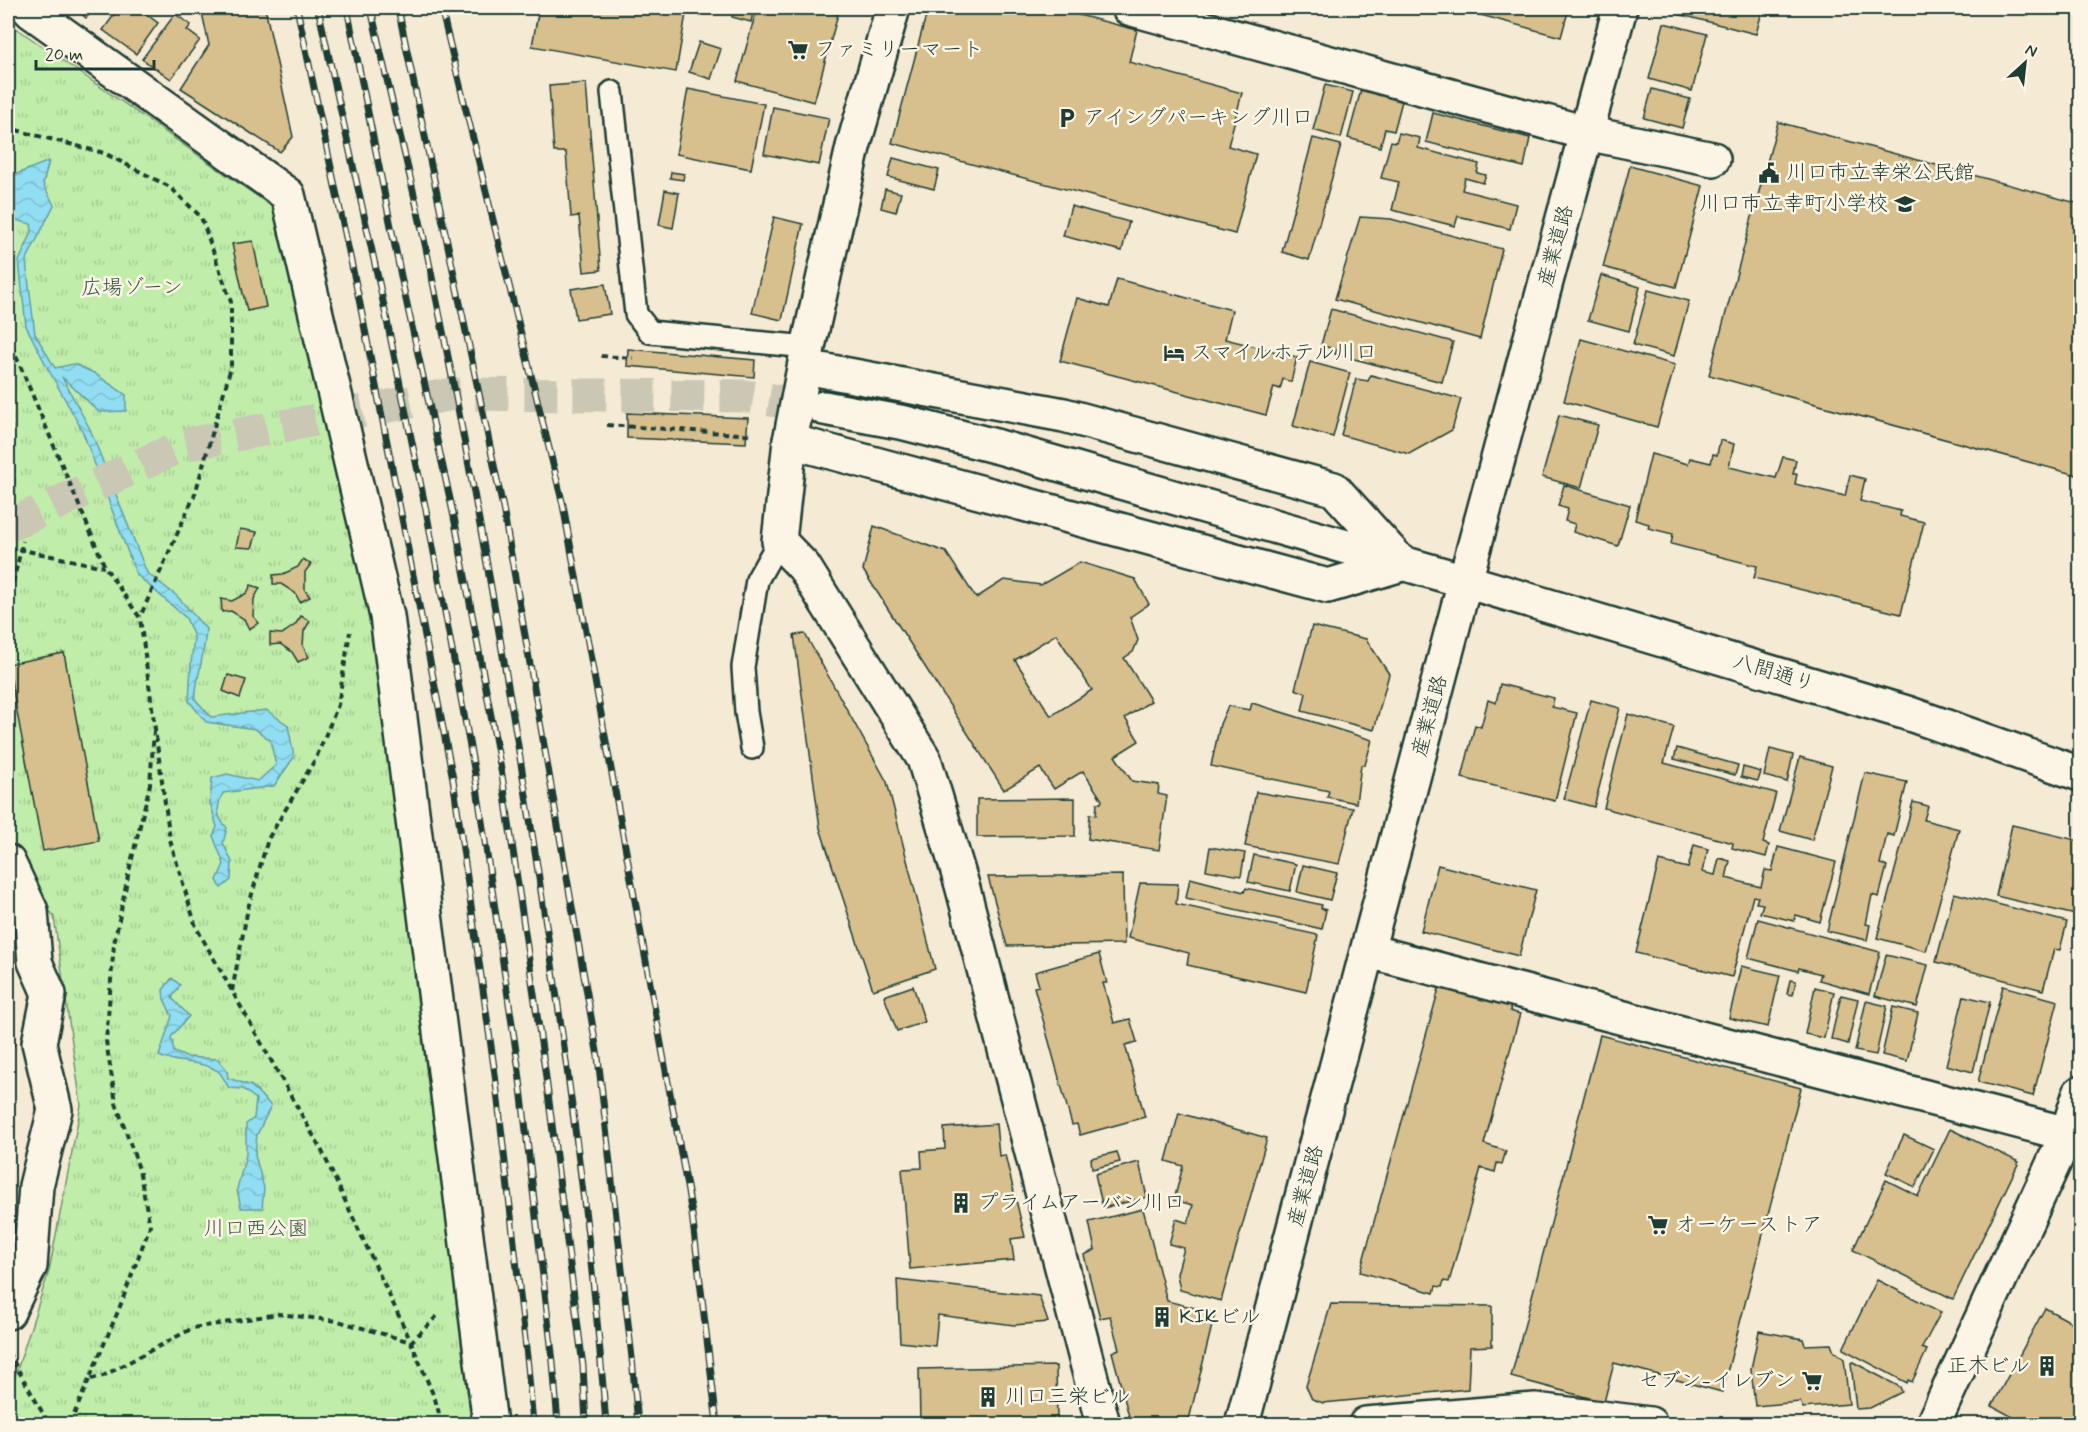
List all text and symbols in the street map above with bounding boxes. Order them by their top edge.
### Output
scale bar [36,33,154,71]
north arrow [1995,33,2055,93]
place label: ファミリーマート [815,36,983,64]
supermarket icon: ファミリーマート [786,38,810,62]
text: N [2022,39,2041,63]
text: 20 m [45,43,83,67]
place label: アイングパーキング川口 [1084,104,1313,132]
parking icon: アイングパーキング川口 [1055,106,1079,130]
place label: 川口市立幸栄公民館 [1786,159,1975,187]
public building icon: 川口市立幸栄公民館 [1757,161,1781,185]
place label: 川口市立幸町小学校 [1699,190,1888,218]
school or university icon: 川口市立幸町小学校 [1893,192,1917,216]
street label: 産業道路 [1532,202,1580,290]
park label: 広場ゾーン [81,274,183,302]
place label: スマイルホテル川口 [1191,339,1377,367]
hotel icon: スマイルホテル川口 [1162,341,1186,365]
street label: 八間通り [1730,647,1818,699]
street label: 産業道路 [1406,672,1454,760]
street label: 産業道路 [1282,1142,1330,1230]
place label: プライムアーバン川口 [978,1189,1185,1217]
building icon: プライムアーバン川口 [949,1191,973,1215]
place label: オーケーストア [1675,1211,1822,1239]
supermarket icon: オーケーストア [1646,1213,1670,1237]
park label: 川口西公園 [204,1215,309,1243]
place label: KIKビル [1179,1303,1261,1331]
building icon: KIKビル [1150,1305,1174,1329]
place label: 正木ビル [1946,1352,2030,1380]
building icon: 正木ビル [2035,1354,2059,1378]
place label: セブン-イレブン [1639,1367,1795,1395]
supermarket icon: セブン-イレブン [1800,1369,1824,1393]
place label: 川口三栄ビル [1005,1383,1131,1411]
building icon: 川口三栄ビル [976,1385,1000,1409]

